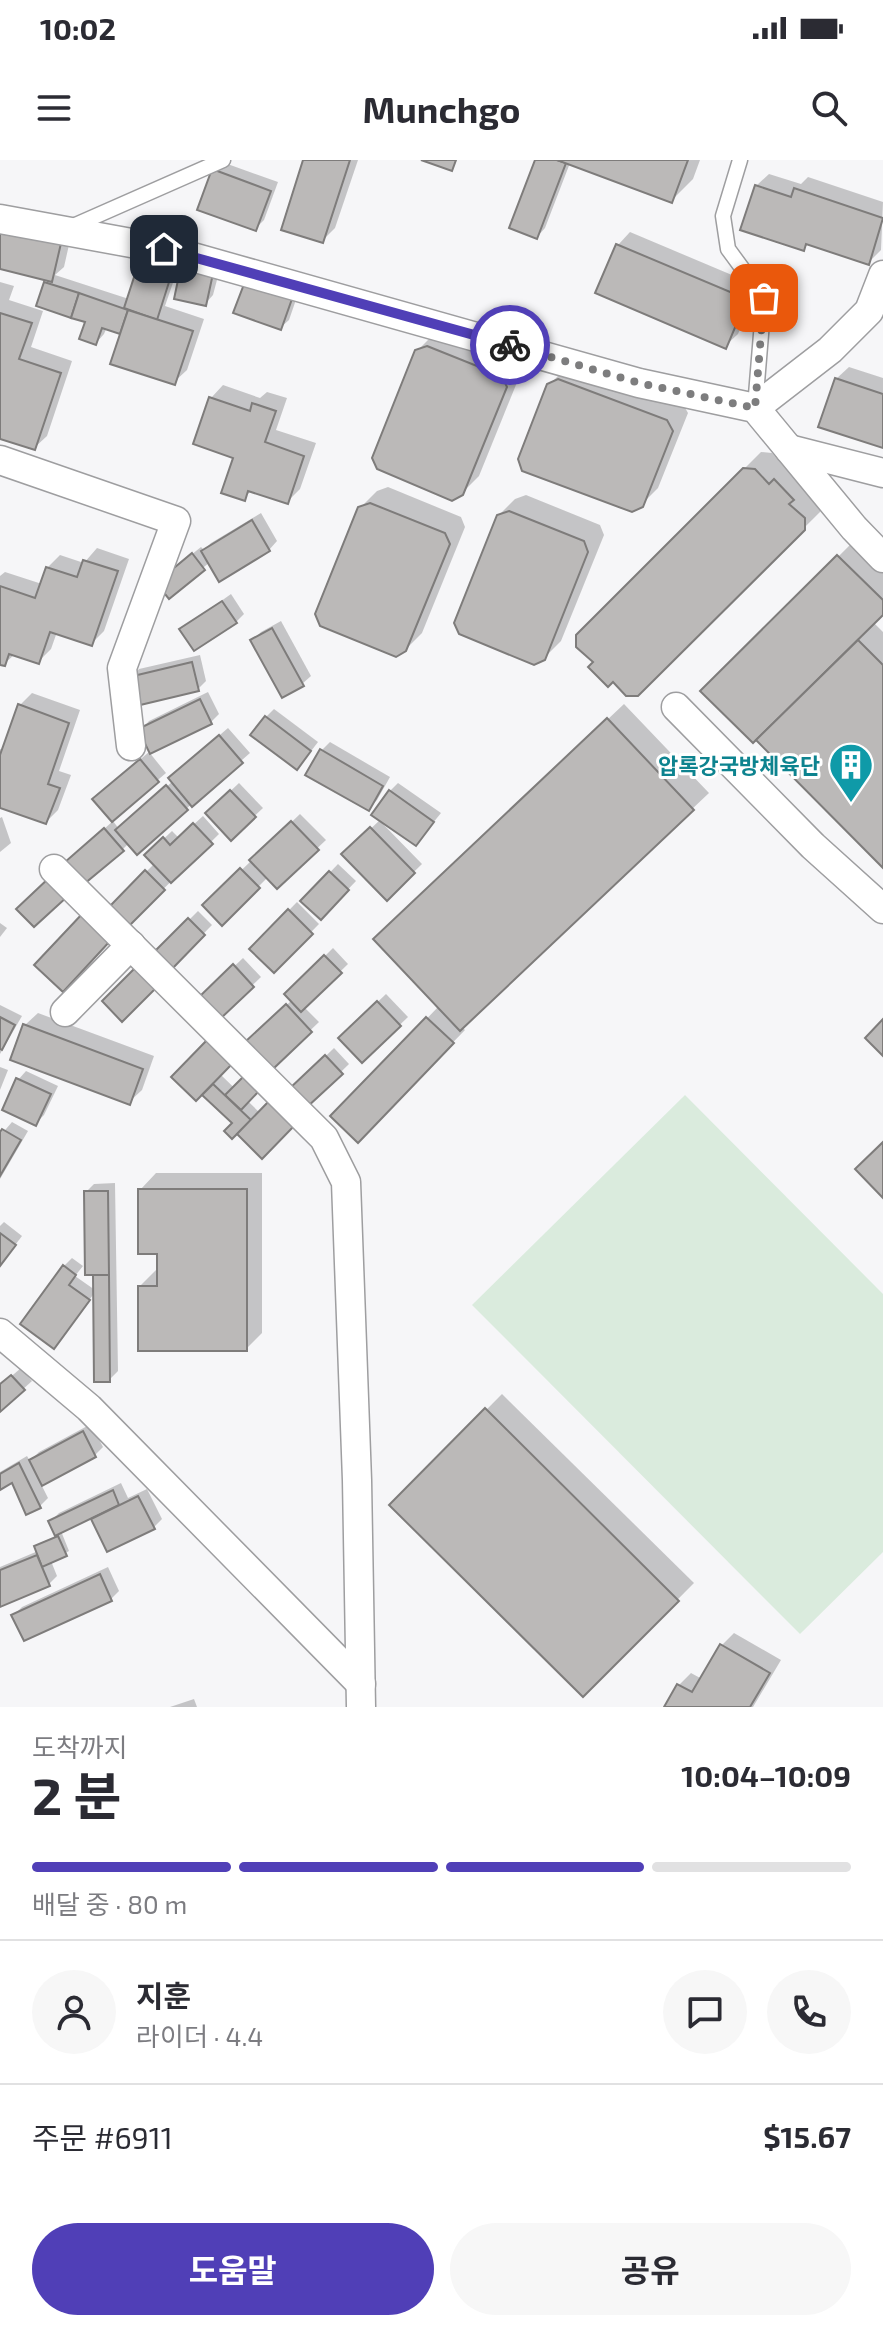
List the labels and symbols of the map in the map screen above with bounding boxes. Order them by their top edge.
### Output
pin [130,215,198,283]
pin [730,264,798,332]
courier [470,305,550,385]
building icon: 압록강국방체육단 [827,741,875,804]
place label: 압록강국방체육단 [658,752,820,778]

